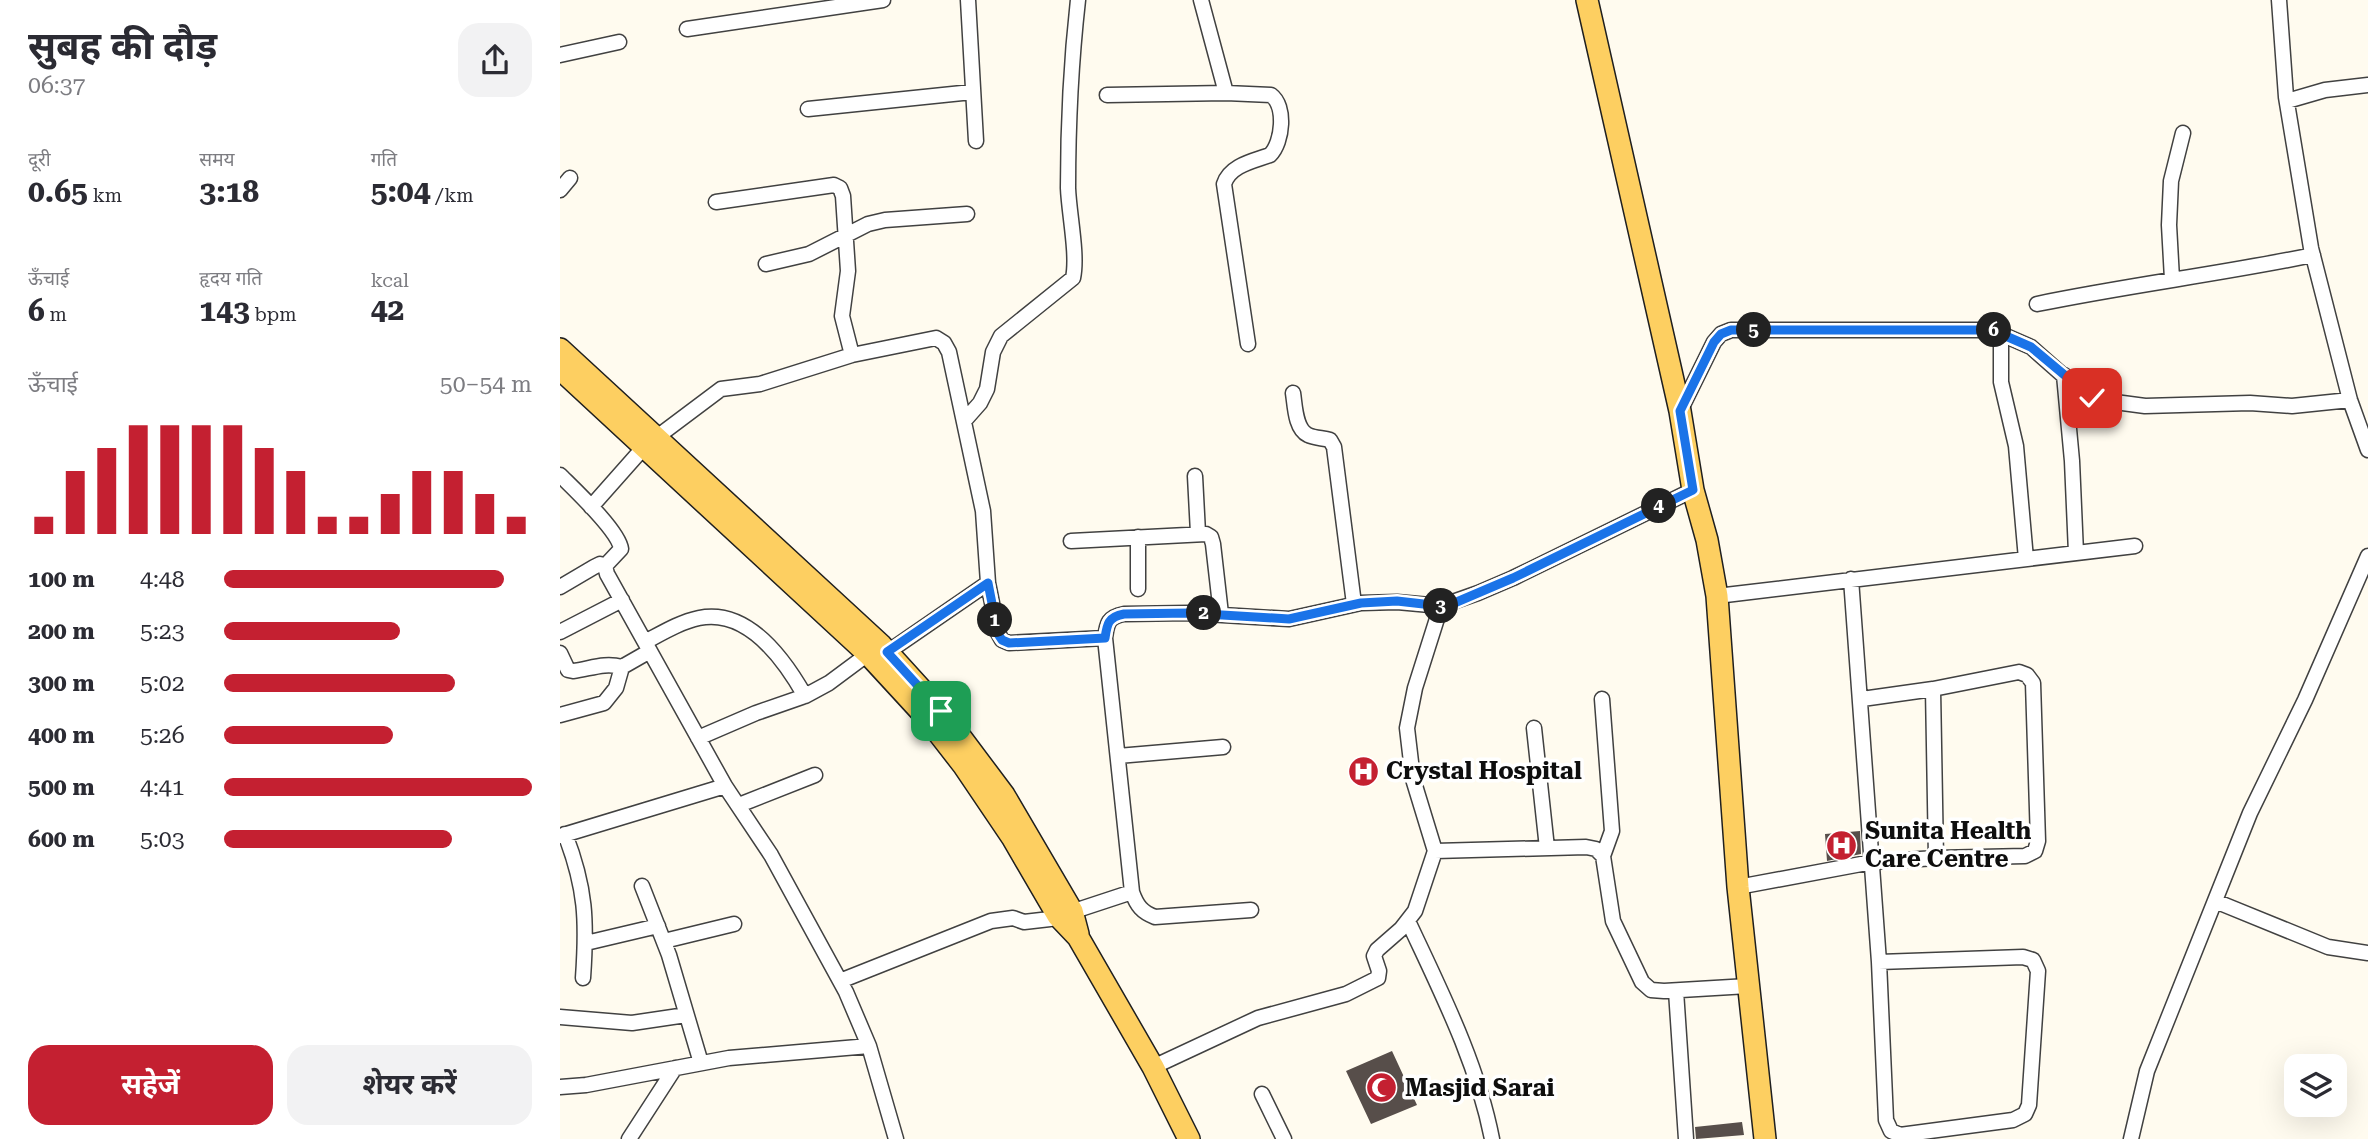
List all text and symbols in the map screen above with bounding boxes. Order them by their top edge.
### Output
button: share [458,23,532,97]
text: सुबह की दौड़ [28,24,217,68]
text: 06:37 [28,72,85,99]
text: दूरी [28,148,51,171]
text: समय [199,148,235,171]
text: गति [371,148,397,171]
text: 0.65 [28,174,88,209]
text: 3:18 [199,174,259,209]
text: 5:04 [371,174,430,209]
text: km [88,184,122,207]
text: /km [430,184,474,207]
text: ऊँचाई [28,267,69,290]
text: हृदय गति [199,267,262,290]
text: kcal [371,269,409,292]
text: 42 [371,292,404,327]
text: 6 [28,293,45,328]
text: 143 [199,293,250,328]
text: m [45,303,67,326]
text: bpm [250,303,297,326]
pin: 5 [1736,312,1772,348]
pin: 6 [1976,312,2012,348]
text: 5 [1748,318,1759,341]
text: 6 [1988,318,1999,341]
pin [2062,368,2122,428]
text: ऊँचाई [28,371,78,398]
text: 50–54 m [440,371,532,398]
icon: check [2073,379,2111,417]
pin: 4 [1642,489,1676,524]
text: 4 [1653,494,1664,517]
text: 100 m [28,566,95,593]
text: 4:48 [140,566,185,593]
pin: 3 [1424,588,1458,624]
text: 3 [1435,594,1446,617]
pin: 2 [1186,596,1222,630]
text: 2 [1198,601,1209,624]
pin: 1 [978,602,1012,638]
text: 1 [989,608,1000,631]
text: 200 m [28,618,95,645]
text: 5:23 [140,618,185,645]
text: 300 m [28,670,95,697]
text: 5:02 [140,670,185,697]
pin [911,681,971,741]
icon: arrive [922,692,960,730]
text: 400 m [28,722,95,749]
text: 5:26 [140,722,185,749]
hospital icon: Crystal Hospital [1346,754,1380,788]
place label: Crystal Hospital [1386,757,1582,785]
text: 500 m [28,774,95,801]
text: 4:41 [140,774,185,801]
place label: Sunita Health Care Centre [1865,817,2031,873]
text: 600 m [28,826,95,853]
text: 5:03 [140,826,185,853]
hospital icon: Sunita Health Care Centre [1825,828,1859,862]
button: सहेजें [28,1045,273,1125]
button: शेयर करें [287,1045,532,1125]
map controls [2284,1054,2347,1117]
button: layers [2284,1054,2347,1117]
mosque icon: Masjid Sarai [1365,1071,1399,1105]
place label: Masjid Sarai [1405,1074,1555,1102]

